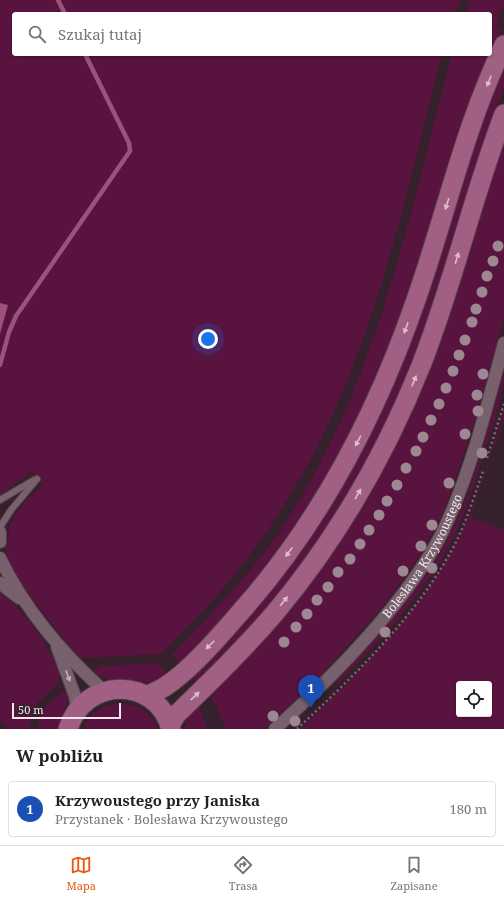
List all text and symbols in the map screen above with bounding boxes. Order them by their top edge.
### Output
search box [12,12,492,56]
icon: search [26,23,48,45]
text: Szukaj tutaj [58,24,142,44]
one-way arrow [485,76,491,88]
one-way arrow [443,198,449,210]
one-way arrow [454,252,460,264]
one-way arrow [403,322,409,334]
your location [198,329,218,349]
one-way arrow [411,376,417,387]
one-way arrow [354,435,361,447]
one-way arrow [355,488,362,500]
street label: Bolesława Krzywoustego [378,491,466,621]
one-way arrow [285,546,293,557]
one-way arrow [280,596,289,607]
one-way arrow [206,640,215,650]
one-way arrow [66,671,72,683]
pin: 1 [298,675,324,708]
map controls [456,681,492,717]
button: locate [456,681,492,717]
one-way arrow [191,692,200,701]
scale bar [12,701,121,720]
text: 50 m [18,702,44,717]
text: W pobliżu [16,744,103,767]
text: Krzywoustego przy Janiska [55,790,260,810]
text: 1 [26,800,34,818]
text: 180 m [450,800,487,818]
text: Przystanek · Bolesława Krzywoustego [55,810,288,828]
tab: Mapa [66,854,96,893]
tab: Trasa [229,854,258,893]
tab: Zapisane [390,854,438,893]

